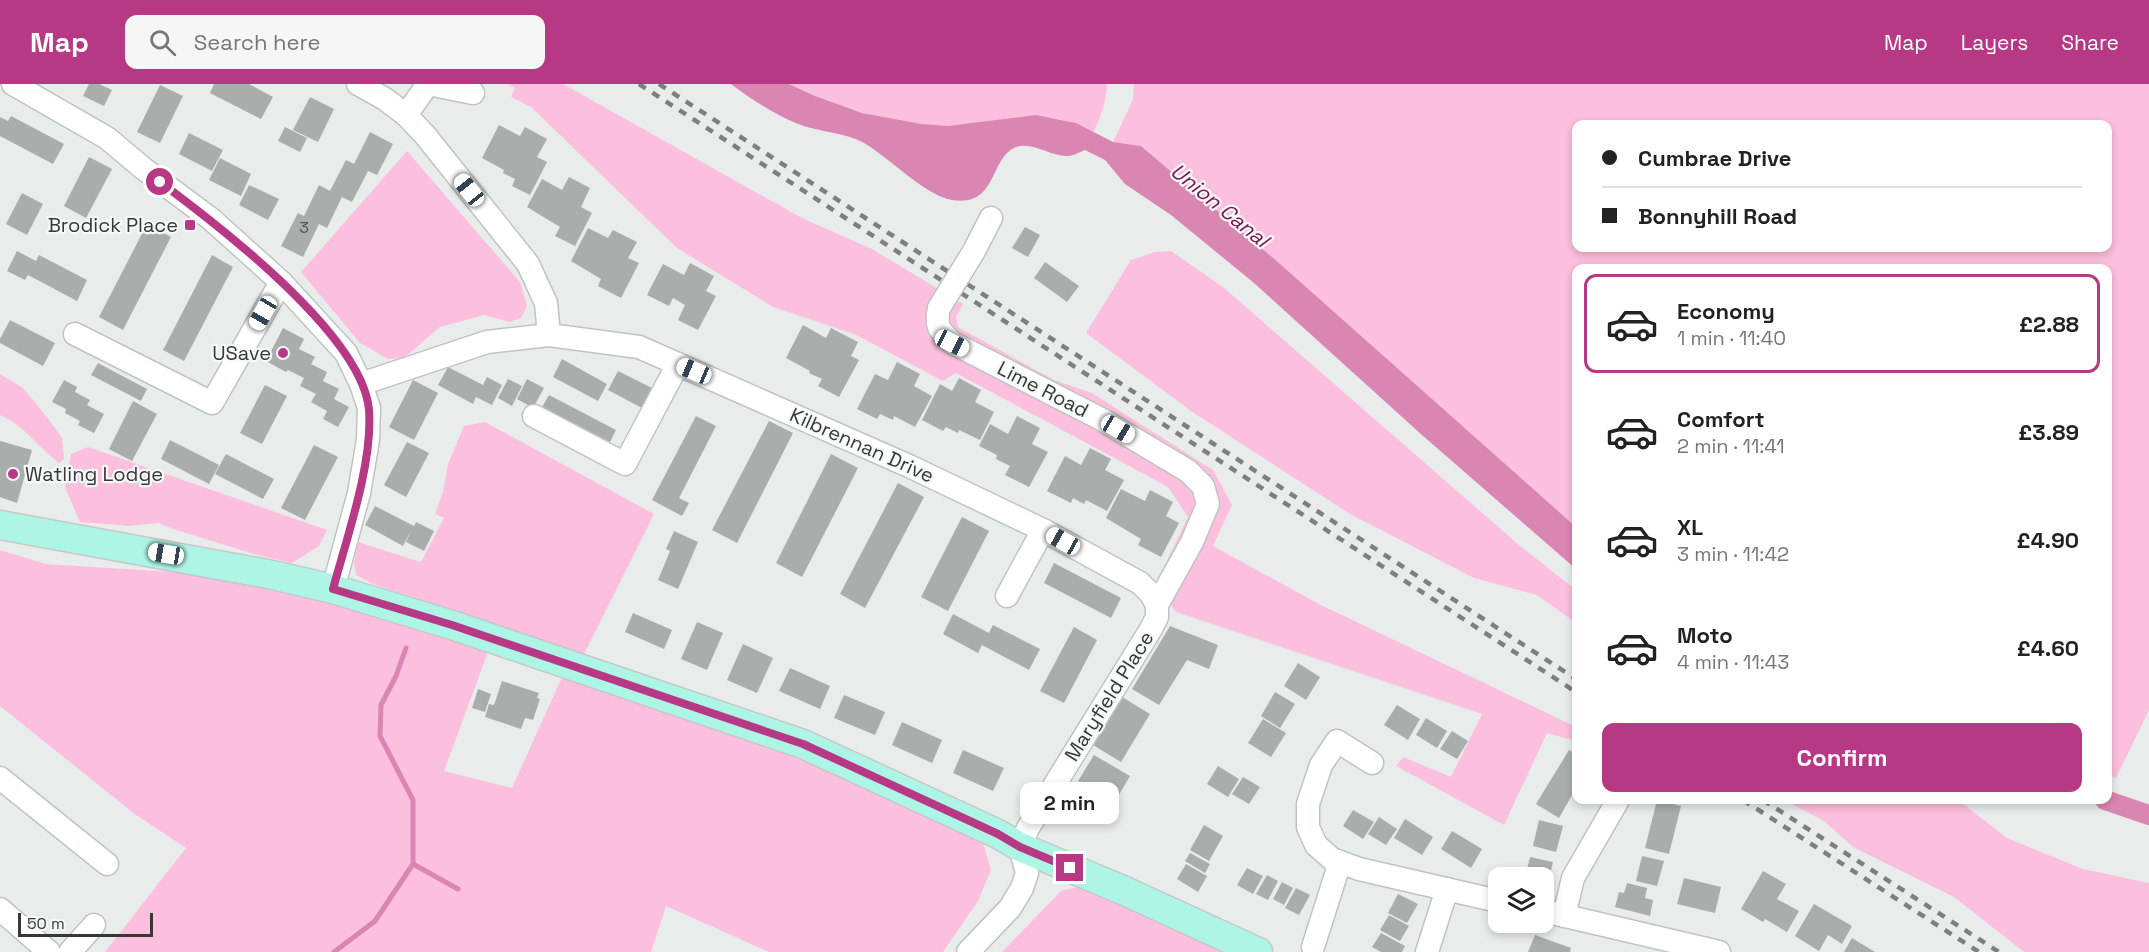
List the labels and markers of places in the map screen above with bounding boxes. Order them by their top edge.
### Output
place label: Brodick Place [48,212,178,238]
marker: Brodick Place [183,218,197,232]
place label: USave [212,340,271,366]
marker: USave [276,346,290,360]
place label: Watling Lodge [25,461,163,487]
marker: Watling Lodge [6,467,20,481]

